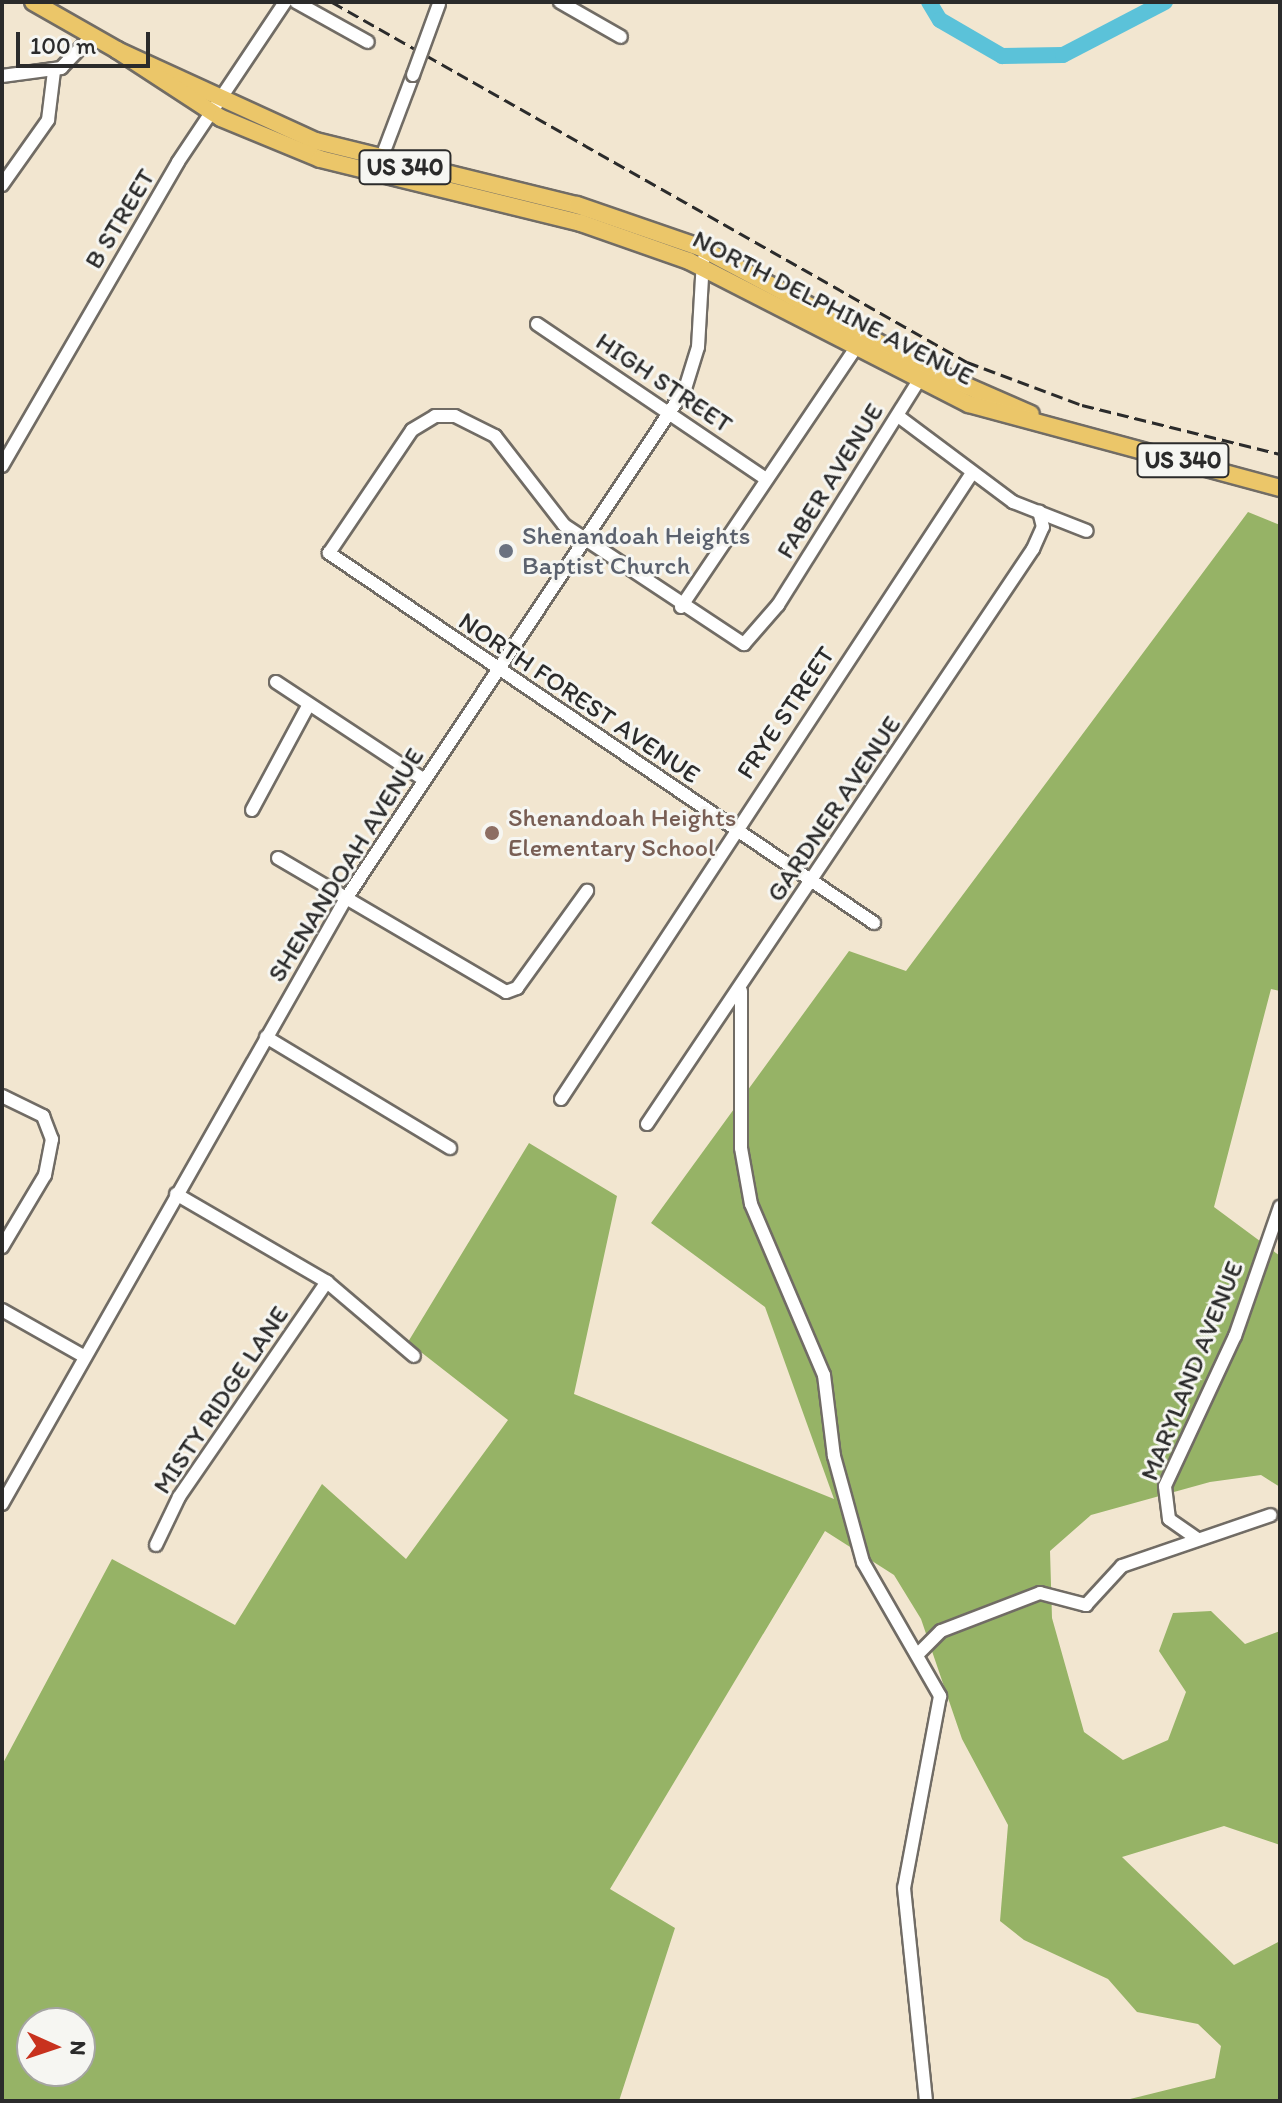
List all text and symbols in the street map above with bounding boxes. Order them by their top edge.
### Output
scale bar [20,16,154,66]
text: 100 m [30,31,96,60]
road number: US 340 [357,147,453,187]
street label: B STREET [78,163,162,275]
street label: NORTH DELPHINE AVENUE [689,224,977,392]
street label: HIGH STREET [590,326,738,440]
street label: FABER AVENUE [770,398,890,564]
road number: US 340 [1135,440,1231,480]
place label: Shenandoah Heights Baptist Church [522,520,750,582]
marker: Shenandoah Heights Baptist Church [497,542,515,560]
street label: NORTH FOREST AVENUE [453,606,705,790]
street label: FRYE STREET [730,641,842,785]
street label: GARDNER AVENUE [761,711,907,907]
street label: SHENANDOAH AVENUE [261,743,431,987]
place label: Shenandoah Heights Elementary School [508,802,736,864]
marker: Shenandoah Heights Elementary School [483,824,501,842]
street label: MARYLAND AVENUE [1134,1257,1250,1485]
street label: MISTY RIDGE LANE [146,1299,296,1501]
north arrow [16,2007,96,2087]
text: N [65,2040,92,2056]

